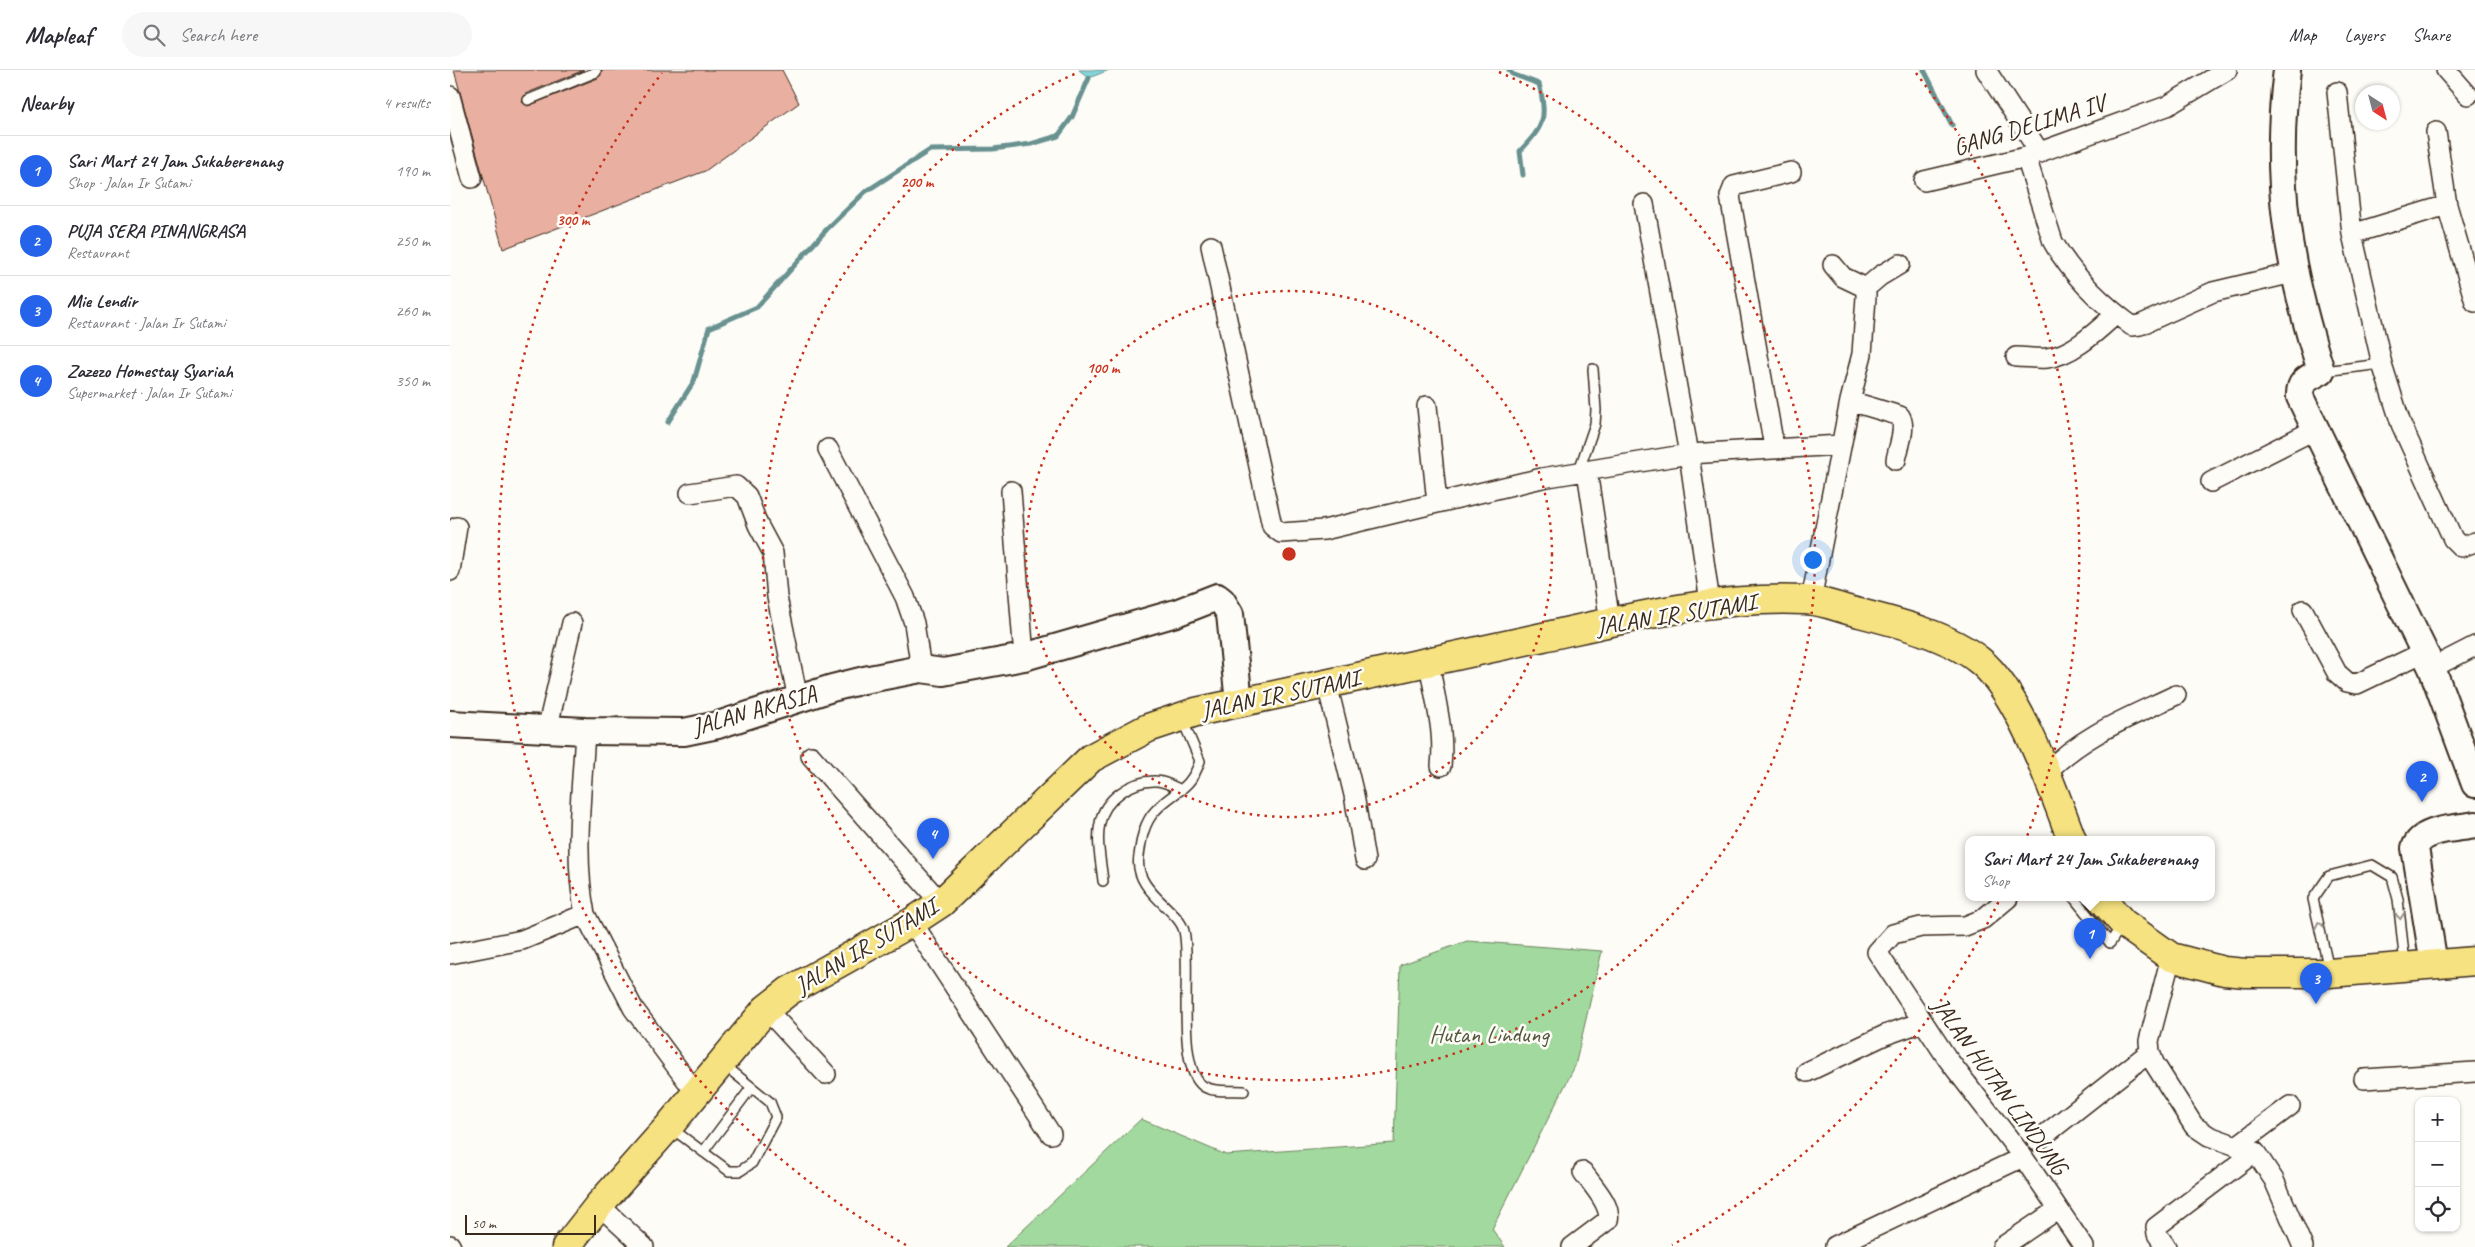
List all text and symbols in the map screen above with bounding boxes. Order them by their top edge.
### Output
search box [122,12,472,57]
text: Mapleaf [25,20,92,50]
icon: search [140,21,168,49]
text: Search here [180,23,257,47]
text: Map [2289,24,2317,46]
text: Layers [2345,24,2384,46]
text: Share [2412,24,2450,46]
north arrow [2355,85,2400,130]
street label: GANG DELIMA IV [1949,86,2113,162]
text: Nearby [20,90,73,116]
text: 4 results [383,93,430,113]
text: Sari Mart 24 Jam Sukaberenang [67,149,283,173]
text: 1 [32,161,40,181]
text: 190 m [396,161,430,181]
text: Shop · Jalan Ir Sutami [67,173,191,193]
text: 200 m [901,173,935,192]
text: 300 m [557,211,591,230]
text: PUJA SERA PINANGRASA [67,219,245,243]
text: 2 [32,231,40,251]
text: 250 m [396,231,430,251]
text: Restaurant [67,243,129,263]
text: Mie Lendir [67,289,137,313]
text: 3 [32,301,40,321]
text: 260 m [396,301,430,321]
text: Restaurant · Jalan Ir Sutami [67,313,226,333]
text: Zazezo Homestay Syariah [67,359,233,383]
text: 100 m [1087,359,1121,378]
text: 4 [32,371,40,391]
text: 350 m [396,371,430,391]
text: Supermarket · Jalan Ir Sutami [67,383,232,403]
centre of rings [1280,545,1298,563]
your location [1800,547,1826,573]
street label: JALAN IR SUTAMI [1593,586,1762,642]
street label: JALAN IR SUTAMI [1197,662,1366,726]
street label: JALAN AKASIA [687,678,821,742]
pin: 2 [2406,761,2438,802]
pin: 4 [917,818,949,859]
popup [1965,836,2215,901]
text: Sari Mart 24 Jam Sukaberenang [1982,847,2198,871]
text: Shop [1982,871,2009,891]
street label: JALAN IR SUTAMI [788,889,947,1001]
one-way arrow [2394,913,2405,921]
pin: 1 [2074,918,2106,959]
one-way arrow [2314,921,2325,930]
pin: 3 [2300,963,2332,1004]
street label: JALAN HUTAN LINDUNG [1925,991,2076,1182]
park label: Hutan Lindung [1429,1019,1550,1049]
map controls [2415,1097,2460,1232]
button: + [2415,1097,2460,1142]
button: − [2415,1142,2460,1187]
button: locate [2415,1187,2460,1232]
scale bar [465,1212,596,1235]
text: 50 m [472,1215,496,1232]

